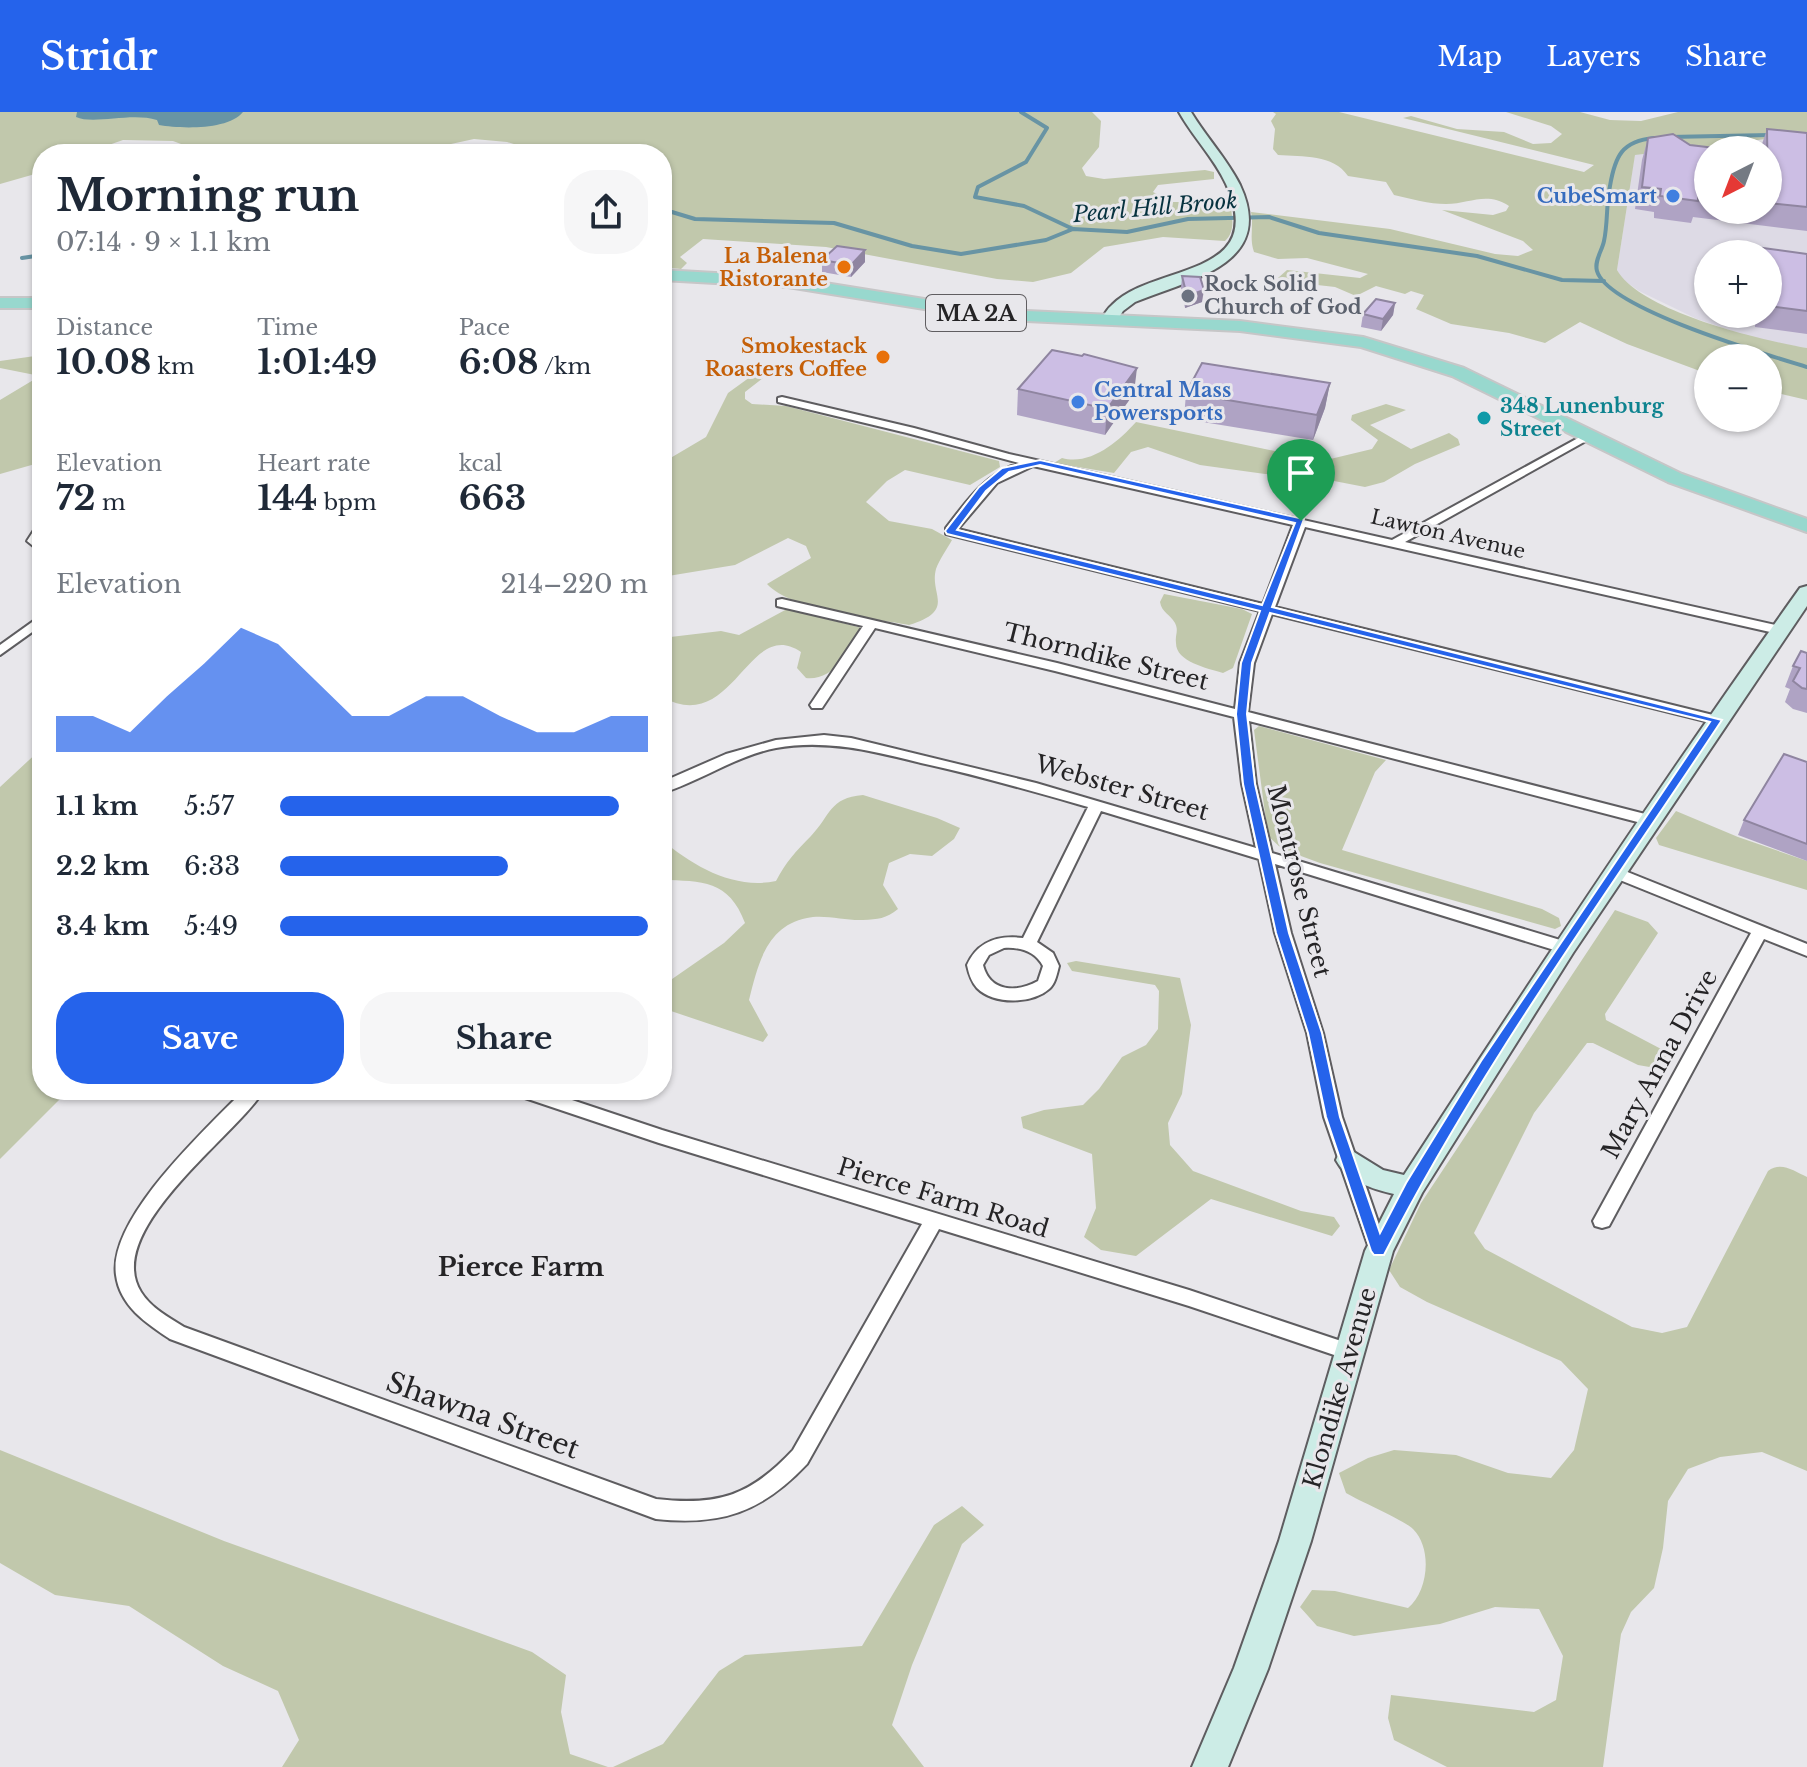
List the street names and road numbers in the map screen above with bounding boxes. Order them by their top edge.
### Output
road number: MA 2A [926,295,1026,331]
street label: Lawton Avenue [1368,505,1528,563]
street label: Thorndike Street [1000,617,1212,696]
street label: Webster Street [1031,749,1212,826]
street label: Montrose Street [1262,782,1337,980]
street label: Mary Anna Drive [1596,964,1724,1163]
street label: Pierce Farm Road [834,1152,1052,1243]
street label: Klondike Avenue [1297,1284,1382,1492]
street label: Shawna Street [382,1364,585,1467]

